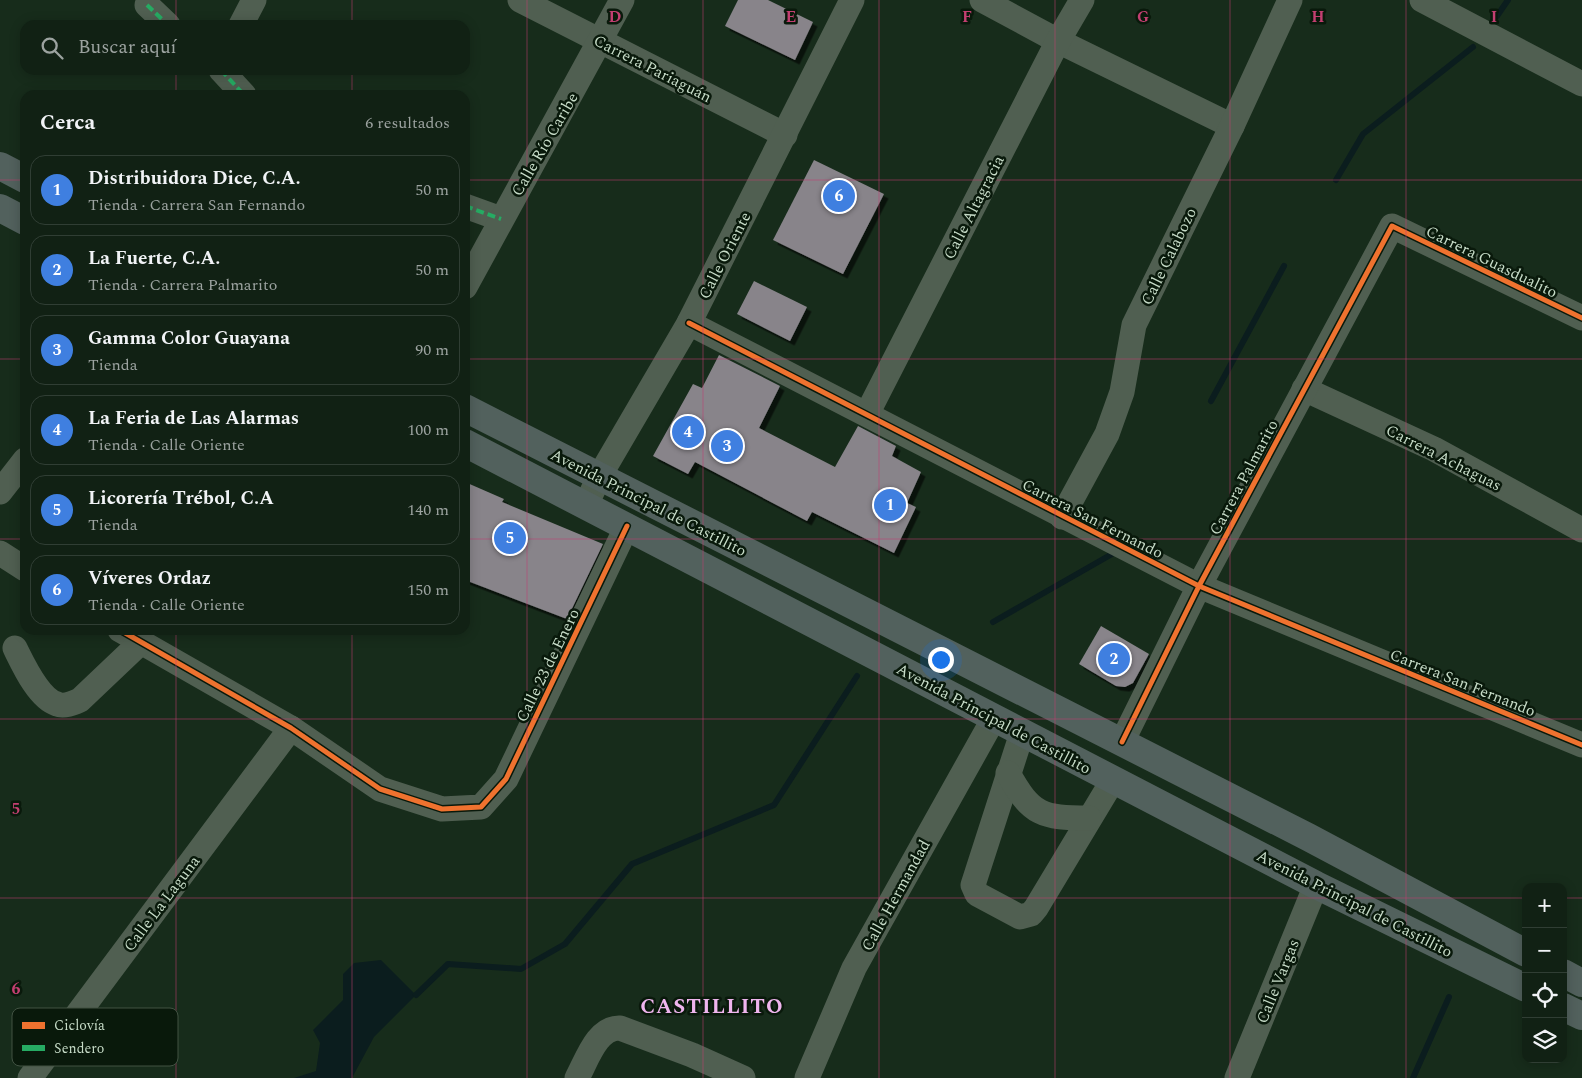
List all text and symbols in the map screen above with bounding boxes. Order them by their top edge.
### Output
text: D [609,5,622,29]
text: E [786,5,796,29]
text: F [962,5,972,29]
text: G [1137,5,1149,29]
text: H [1311,5,1325,29]
text: I [1491,5,1497,29]
search box [20,20,470,75]
street label: Carrera Pariaguán [589,29,716,109]
text: Buscar aquí [78,33,177,62]
icon: search [38,34,66,62]
street label: Calle Río Caribe [505,88,584,201]
text: Cerca [40,107,95,139]
text: 6 resultados [365,111,450,135]
street label: Calle Altagracia [937,151,1011,264]
text: Distribuidora Dice, C.A. [88,164,301,193]
pin: 6 [823,177,855,215]
text: 1 [53,178,61,202]
text: 50 m [415,178,449,202]
text: Tienda · Carrera San Fernando [88,193,305,217]
street label: Calle Calabozo [1135,204,1203,309]
street label: Calle Oriente [693,208,757,303]
street label: Carrera Guasdualito [1422,220,1561,304]
text: La Fuerte, C.A. [88,244,220,273]
text: 2 [53,258,61,282]
text: 50 m [415,258,449,282]
text: Tienda · Carrera Palmarito [88,273,277,297]
text: Gamma Color Guayana [88,324,290,353]
text: 3 [53,338,61,362]
text: 90 m [415,338,449,362]
text: Tienda [88,353,138,377]
text: La Feria de Las Alarmas [88,404,299,433]
pin: 4 [672,413,704,451]
street label: Carrera Palmarito [1203,415,1284,539]
text: 4 [53,418,61,442]
text: 100 m [407,418,449,442]
street label: Carrera Achaguas [1382,418,1506,497]
pin: 3 [711,427,743,465]
text: Tienda · Calle Oriente [88,433,245,457]
street label: Avenida Principal de Castillito [546,443,751,563]
street label: Carrera San Fernando [1018,473,1167,565]
text: Licorería Trébol, C.A [88,484,274,513]
pin: 1 [874,486,906,524]
text: 5 [53,498,61,522]
text: 140 m [407,498,449,522]
text: Tienda [88,513,138,537]
pin: 5 [494,519,526,557]
text: Víveres Ordaz [88,564,211,593]
text: 6 [53,578,61,602]
text: 150 m [407,578,449,602]
text: Tienda · Calle Oriente [88,593,245,617]
street label: Calle 23 de Enero [510,605,586,726]
pin: 2 [1098,640,1130,678]
street label: Carrera San Fernando [1386,643,1539,723]
your location [928,647,954,673]
street label: Avenida Principal de Castillito [892,657,1095,780]
text: 5 [12,797,20,821]
street label: Calle Hermandad [855,835,936,956]
street label: Avenida Principal de Castillito [1252,844,1457,964]
street label: Calle La Laguna [118,850,206,957]
map controls [1522,883,1567,1063]
button: + [1522,883,1567,928]
button: − [1522,928,1567,973]
street label: Calle Vargas [1250,936,1306,1027]
button: locate [1522,973,1567,1018]
text: 6 [12,977,21,1001]
district label: CASTILLITO [640,991,784,1023]
legend [12,1008,178,1066]
text: Ciclovía [54,1015,105,1036]
button: layers [1522,1018,1567,1063]
text: Sendero [54,1038,104,1059]

